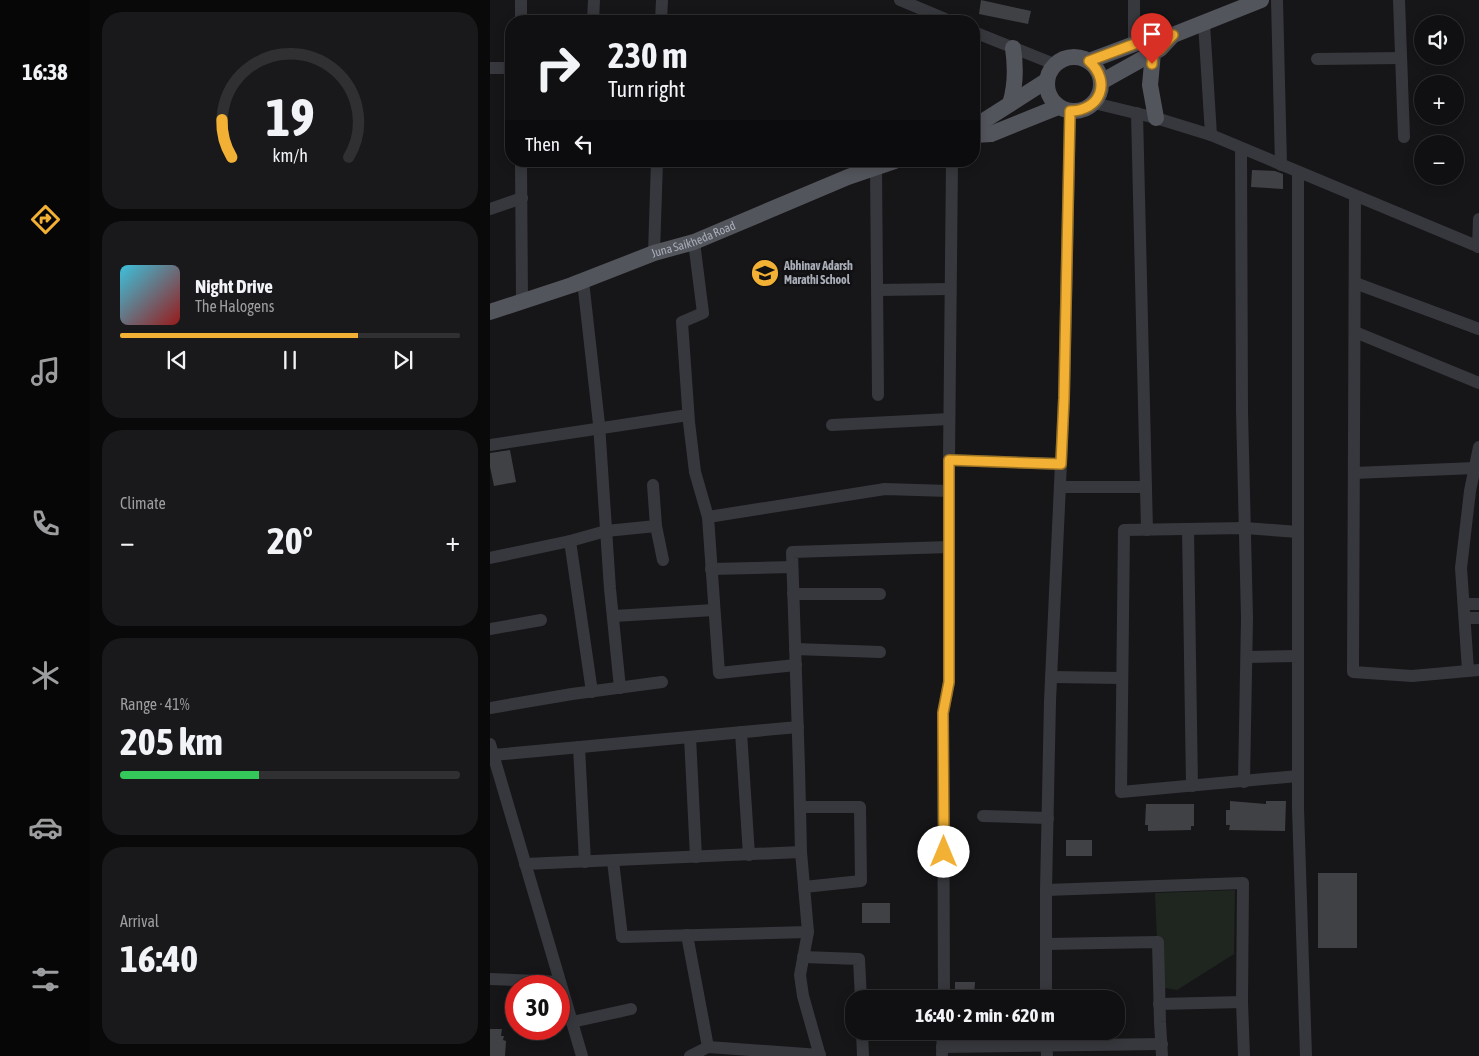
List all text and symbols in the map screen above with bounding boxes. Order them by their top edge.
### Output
pin [1131,13,1173,64]
map controls [1414,15,1464,185]
button: sound [1414,15,1464,65]
icon: arrive [1138,20,1166,48]
icon: right [525,35,590,100]
text: 230 m [608,35,687,75]
text: 16:38 [22,59,68,85]
button: + [1414,75,1464,125]
text: Turn right [608,76,685,102]
text: 19 [266,87,314,147]
icon: left [570,130,598,158]
text: Then [525,133,560,155]
button: − [1414,135,1464,185]
text: km/h [272,145,308,166]
icon: directions [28,202,63,237]
street label: Juna Saikheda Road [649,218,738,260]
school or university icon: Abhinav Adarsh Marathi School [750,258,780,288]
place label: Abhinav Adarsh Marathi School [783,259,853,287]
text: Night Drive [195,275,273,297]
text: The Halogens [195,297,275,315]
icon: previous [163,346,191,374]
icon: pause [276,346,304,374]
icon: next [389,346,417,374]
icon: music [28,354,63,389]
text: Climate [120,494,166,512]
icon: phone [28,506,63,541]
text: 20° [267,519,313,562]
text: − [120,525,135,557]
text: + [445,525,460,557]
icon: climate [28,658,63,693]
text: Range · 41% [120,695,190,713]
text: 205 km [120,720,223,763]
icon: car [28,810,63,845]
position arrow [917,825,969,877]
text: Arrival [120,912,159,930]
text: 16:40 [120,937,198,980]
icon: filters [28,962,63,997]
speed limit sign: 30 [505,975,570,1040]
text: 16:40 · 2 min · 620 m [915,1004,1055,1026]

